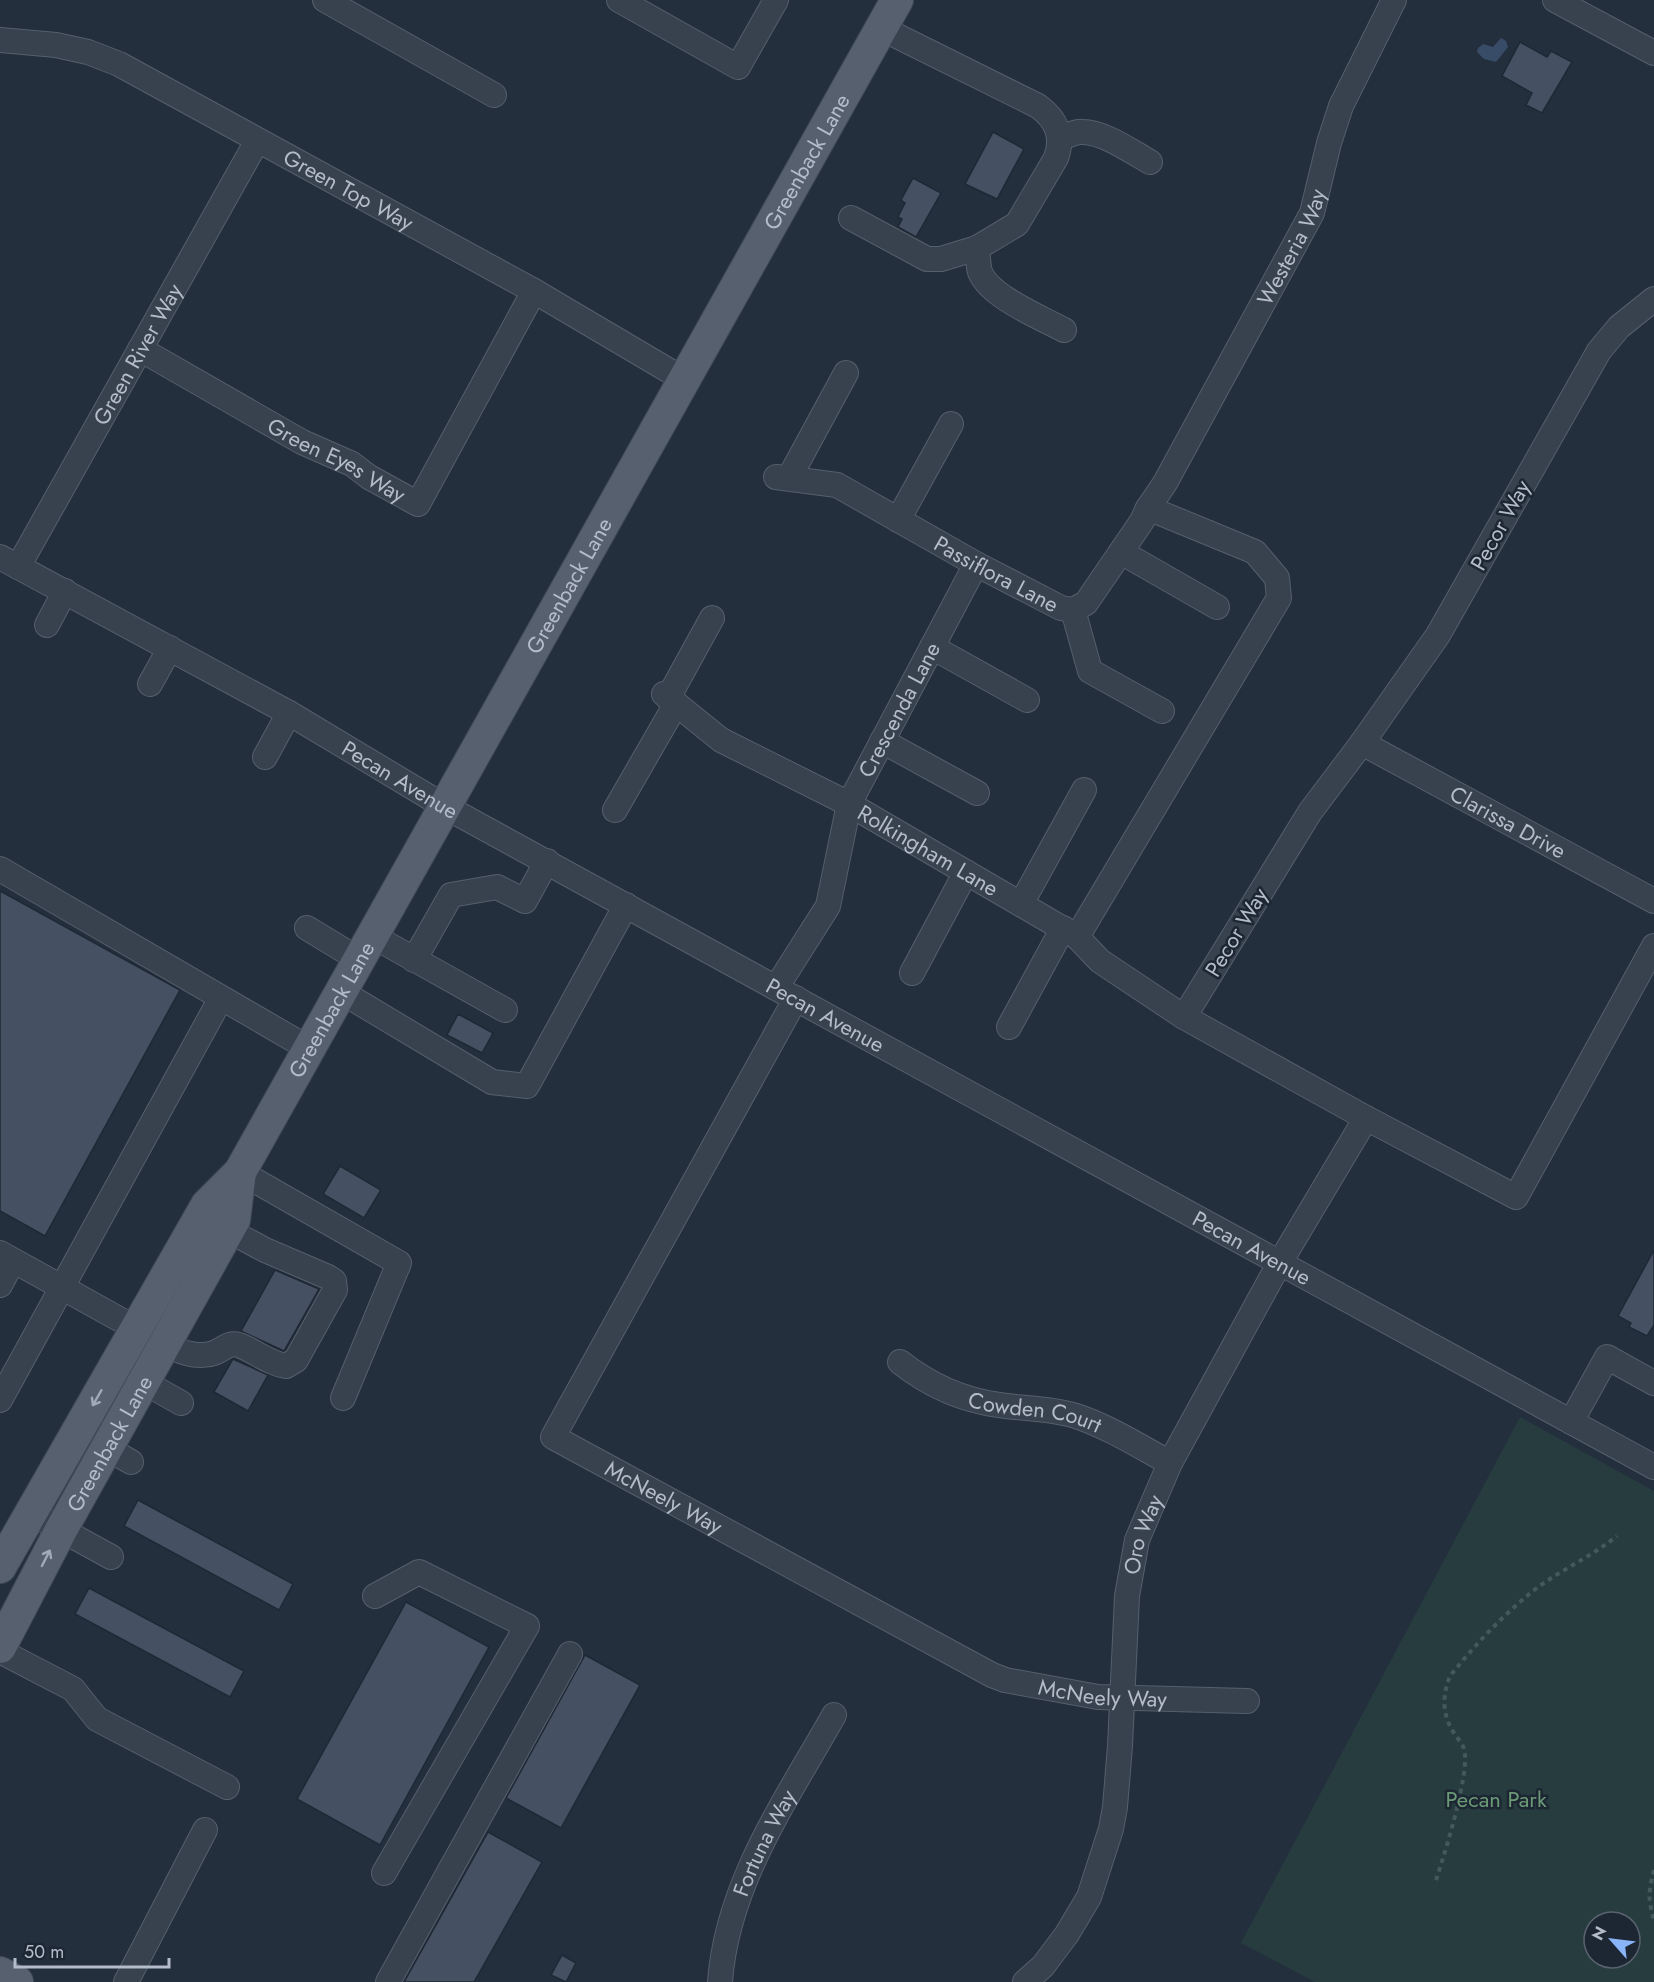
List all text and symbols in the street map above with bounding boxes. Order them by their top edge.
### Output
street label: Greenback Lane [755,88,858,236]
street label: Green Top Way [278,141,420,238]
street label: Westeria Way [1249,185,1333,311]
street label: Green River Way [85,277,190,431]
street label: Green Eyes Way [262,410,412,510]
street label: Pecor Way [1462,474,1538,576]
street label: Greenback Lane [518,511,620,660]
street label: Passiflora Lane [928,527,1064,620]
street label: Crescenda Lane [850,636,948,783]
street label: Pecan Avenue [336,732,464,827]
street label: Clarissa Drive [1444,777,1572,867]
street label: Rolkingham Lane [852,796,1005,904]
street label: Pecor Way [1197,881,1275,983]
street label: Greenback Lane [280,935,382,1084]
street label: Pecan Avenue [760,970,890,1060]
street label: Pecan Avenue [1187,1202,1317,1293]
street label: Greenback Lane [58,1369,160,1518]
street label: Cowden Court [965,1383,1108,1441]
one-way arrow [91,1389,103,1406]
street label: McNeely Way [600,1452,729,1542]
street label: Oro Way [1115,1489,1171,1577]
one-way arrow [40,1550,52,1567]
street label: McNeely Way [1036,1670,1168,1715]
street label: Fortuna Way [724,1783,804,1901]
park label: Pecan Park [1445,1783,1547,1815]
north arrow [1582,1910,1642,1970]
text: N [1586,1922,1612,1944]
scale bar [15,1931,170,1969]
text: 50 m [24,1939,64,1965]

